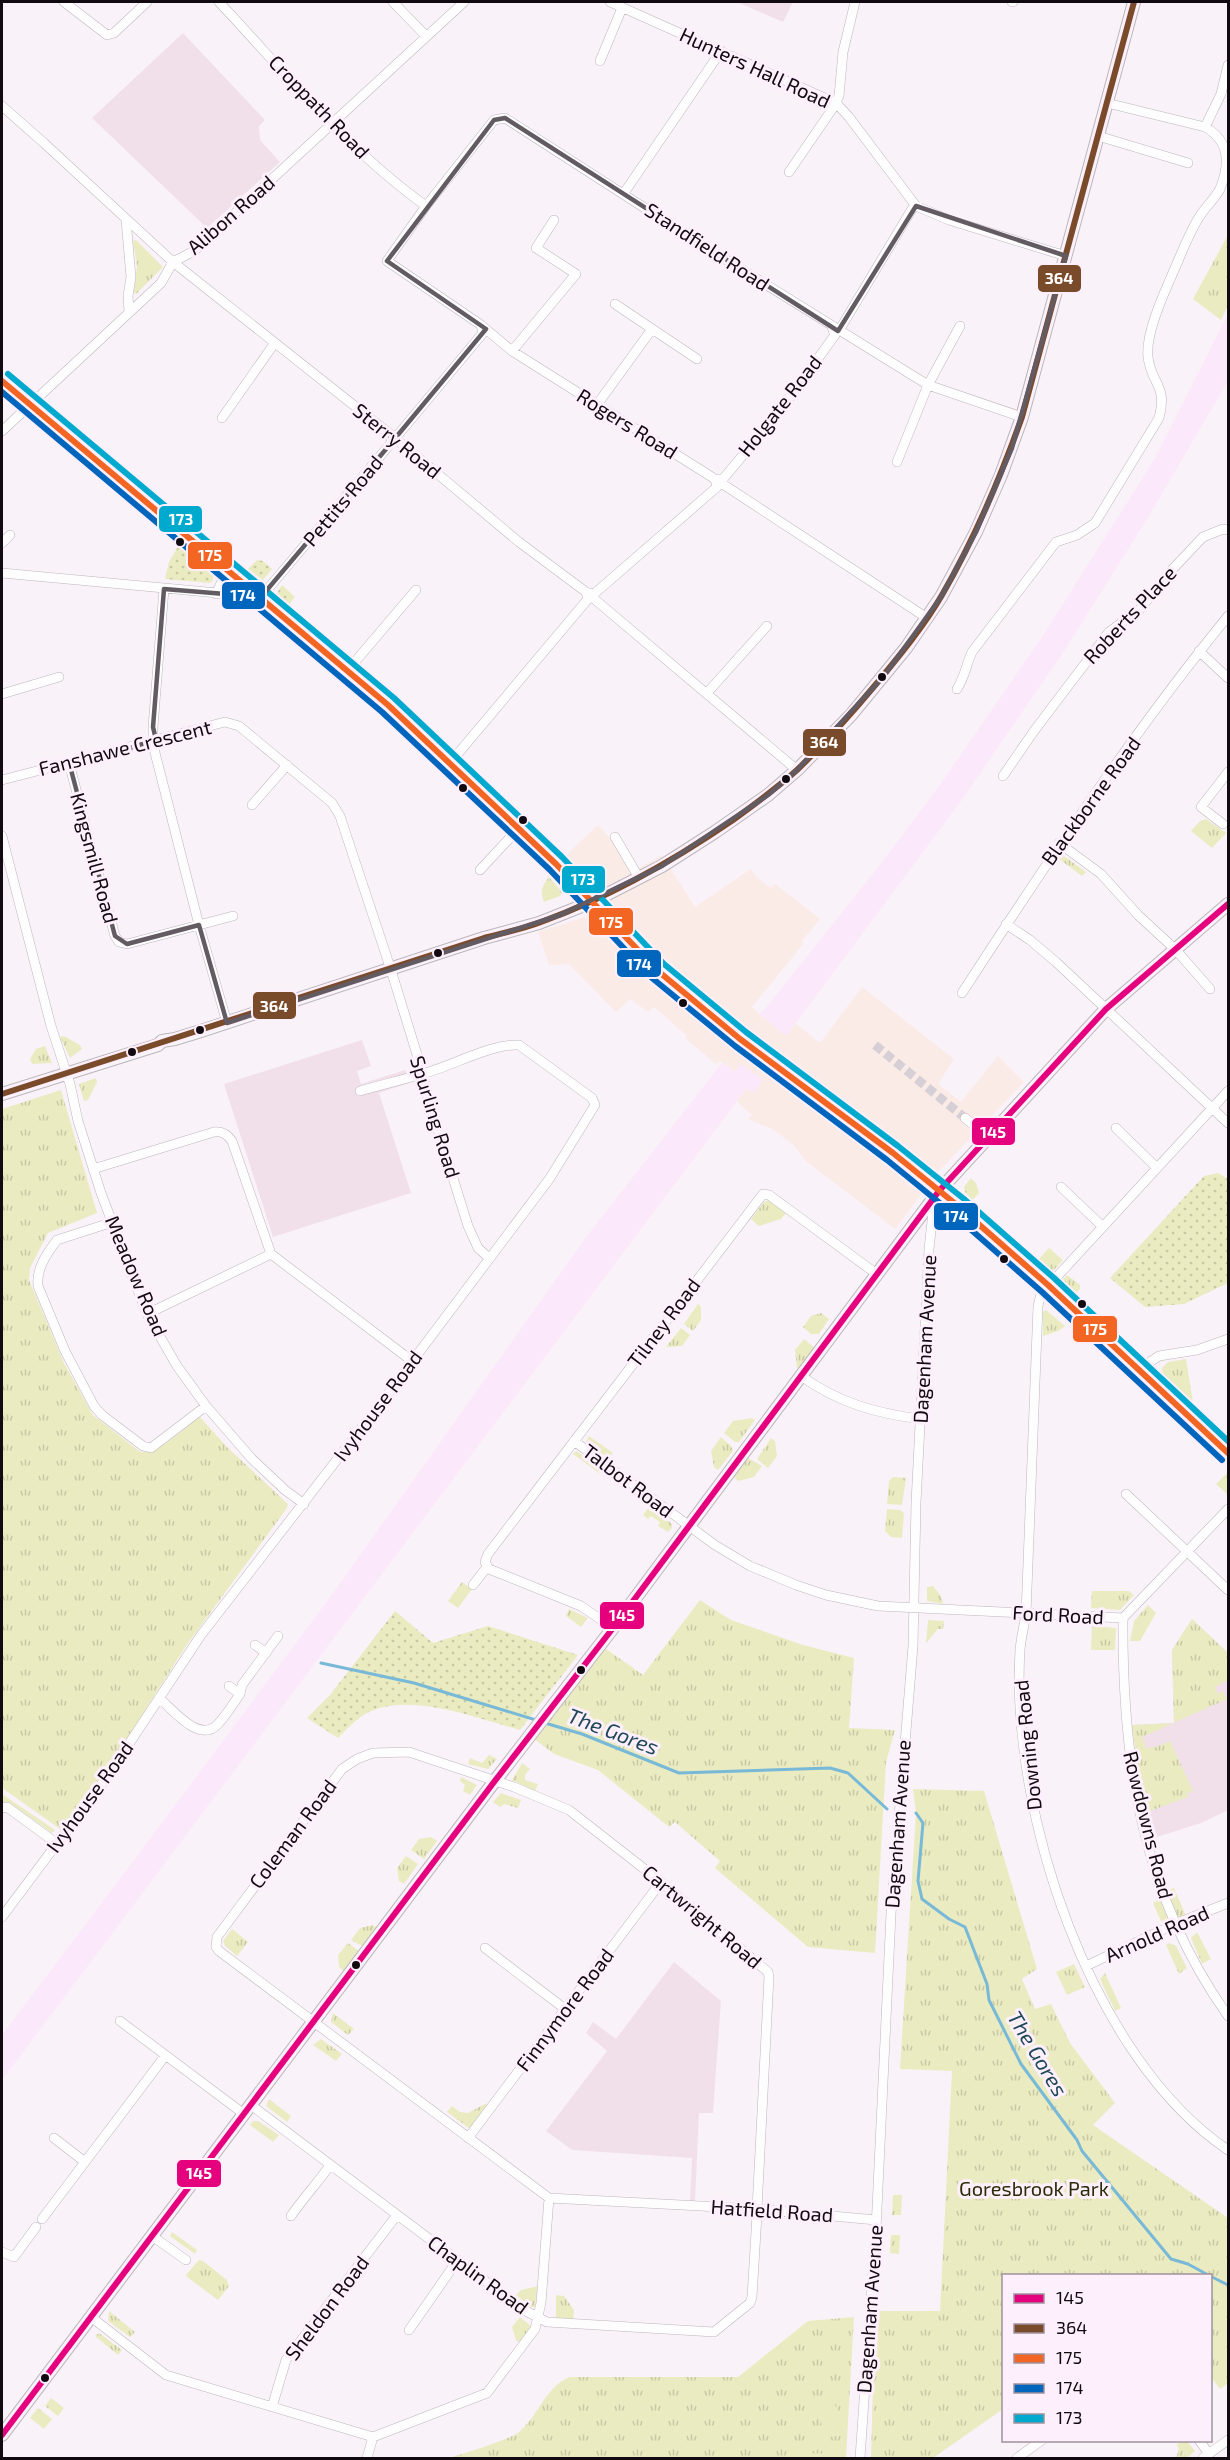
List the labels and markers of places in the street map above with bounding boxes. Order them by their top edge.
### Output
unlabelled marker [174,536,186,548]
unlabelled marker [876,671,888,683]
unlabelled marker [780,773,792,785]
unlabelled marker [457,782,469,794]
unlabelled marker [517,814,529,826]
unlabelled marker [432,947,444,959]
unlabelled marker [677,997,689,1009]
unlabelled marker [194,1024,206,1036]
unlabelled marker [126,1046,138,1058]
unlabelled marker [998,1253,1010,1265]
unlabelled marker [1076,1298,1088,1310]
unlabelled marker [575,1664,587,1676]
unlabelled marker [350,1959,362,1971]
unlabelled marker [39,2372,51,2384]

